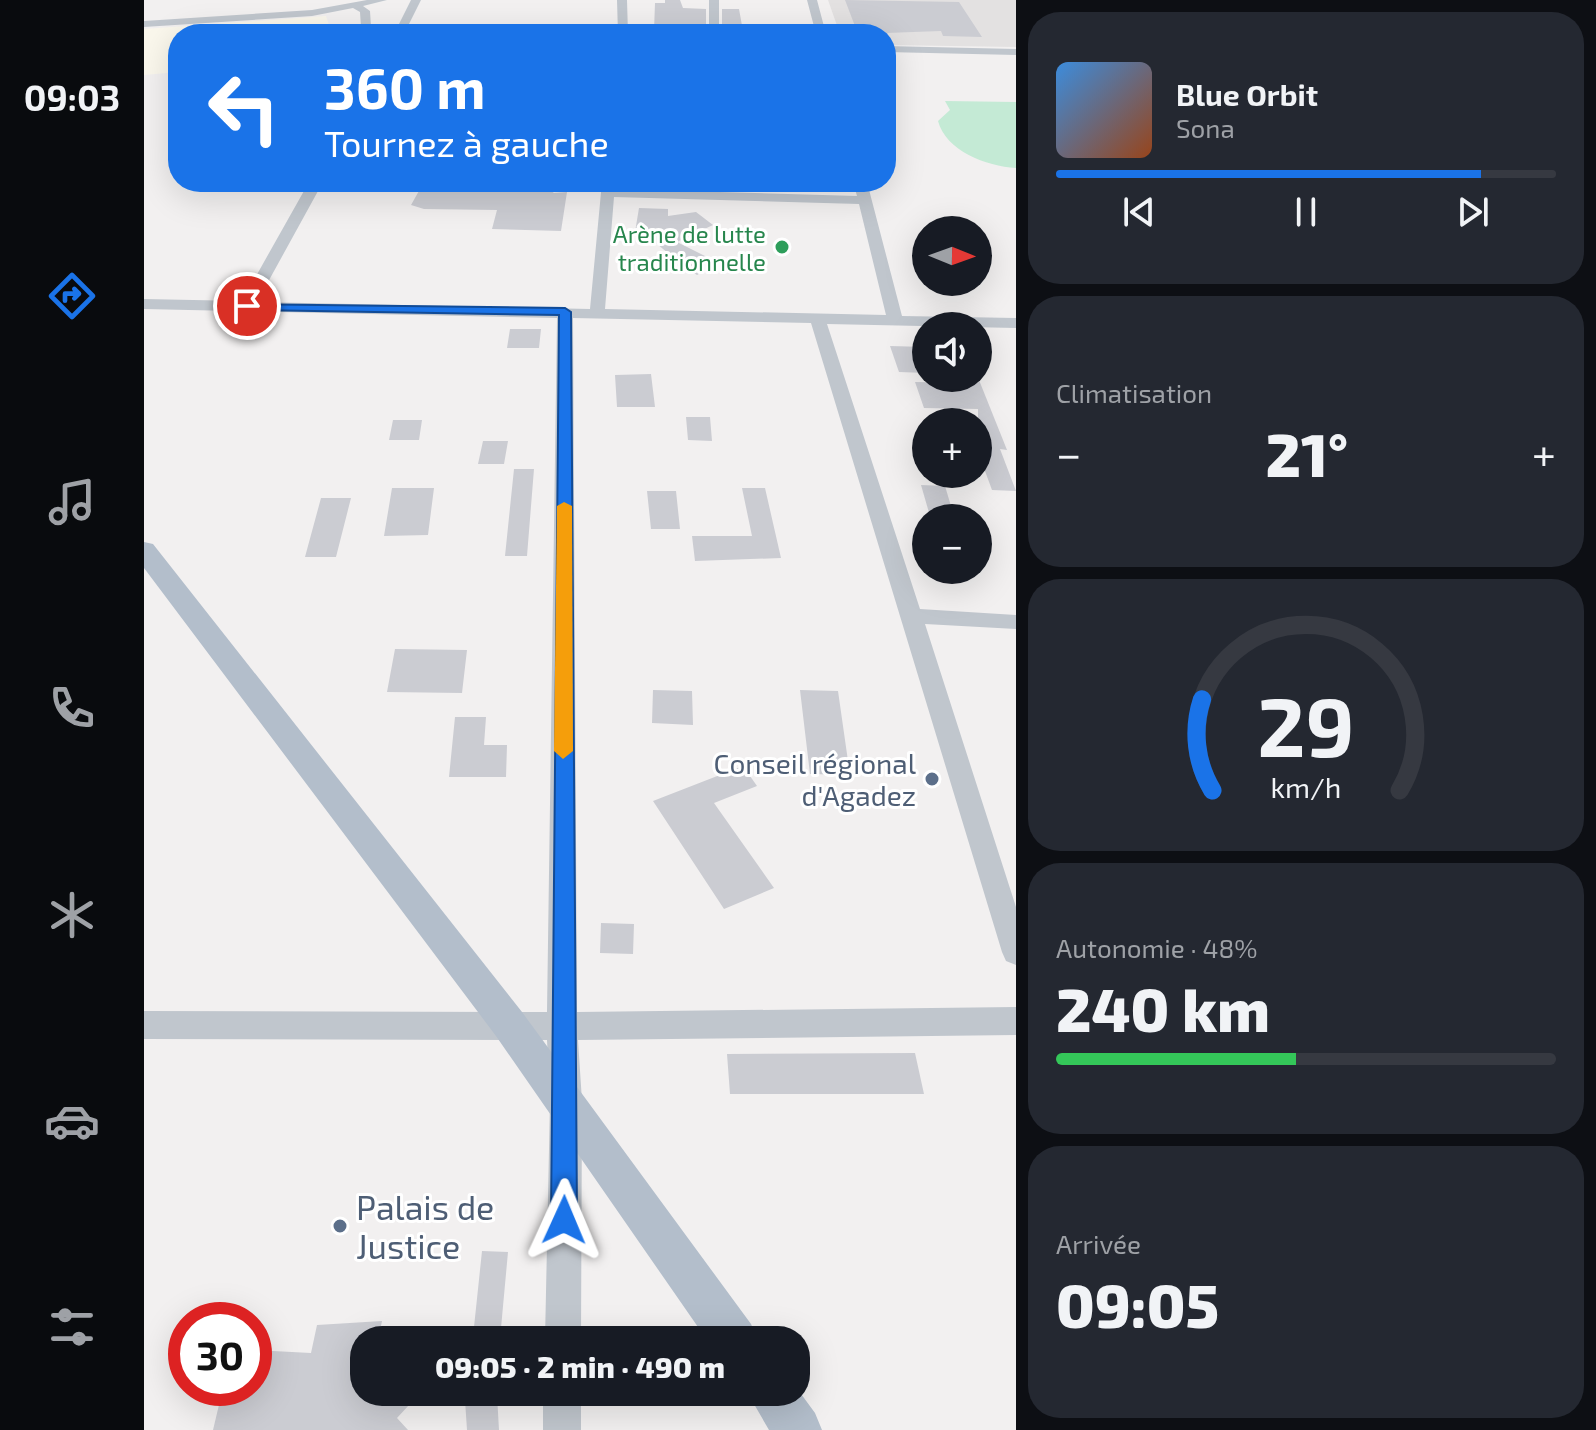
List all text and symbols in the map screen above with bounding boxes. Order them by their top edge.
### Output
text: 360 m [324,53,486,120]
icon: left [192,56,296,160]
text: 09:03 [24,75,120,118]
text: Blue Orbit [1176,76,1318,112]
text: Sona [1176,112,1235,143]
text: Tournez à gauche [324,121,609,164]
icon: previous [1117,190,1161,234]
icon: pause [1284,190,1328,234]
icon: next [1451,190,1495,234]
north arrow [912,216,992,296]
map controls [912,216,992,584]
place label: Arène de lutte traditionnelle [613,219,766,276]
marker: Arène de lutte traditionnelle [773,238,791,256]
icon: directions [44,268,100,324]
pin [213,272,281,340]
icon: arrive [225,284,269,328]
button: sound [912,312,992,392]
text: Climatisation [1056,377,1212,408]
button: + [912,408,992,488]
text: 21° [1265,417,1348,489]
text: − [1056,426,1082,479]
text: + [1532,426,1556,479]
icon: music [44,474,100,530]
button: − [912,504,992,584]
text: 29 [1257,674,1355,774]
icon: phone [44,680,100,736]
place label: Conseil régional d'Agadez [713,746,917,812]
text: km/h [1271,769,1341,804]
marker: Conseil régional d'Agadez [923,770,941,788]
icon: climate [44,887,100,943]
text: Autonomie · 48% [1056,932,1257,963]
text: 240 km [1056,972,1270,1044]
icon: car [44,1093,100,1149]
position arrow [522,1178,606,1262]
place label: Palais de Justice [356,1186,494,1266]
marker: Palais de Justice [331,1217,349,1235]
text: Arrivée [1056,1228,1141,1259]
text: 09:05 [1056,1268,1219,1340]
icon: filters [44,1299,100,1355]
speed limit sign: 30 [168,1302,272,1406]
text: 09:05 · 2 min · 490 m [435,1348,725,1384]

